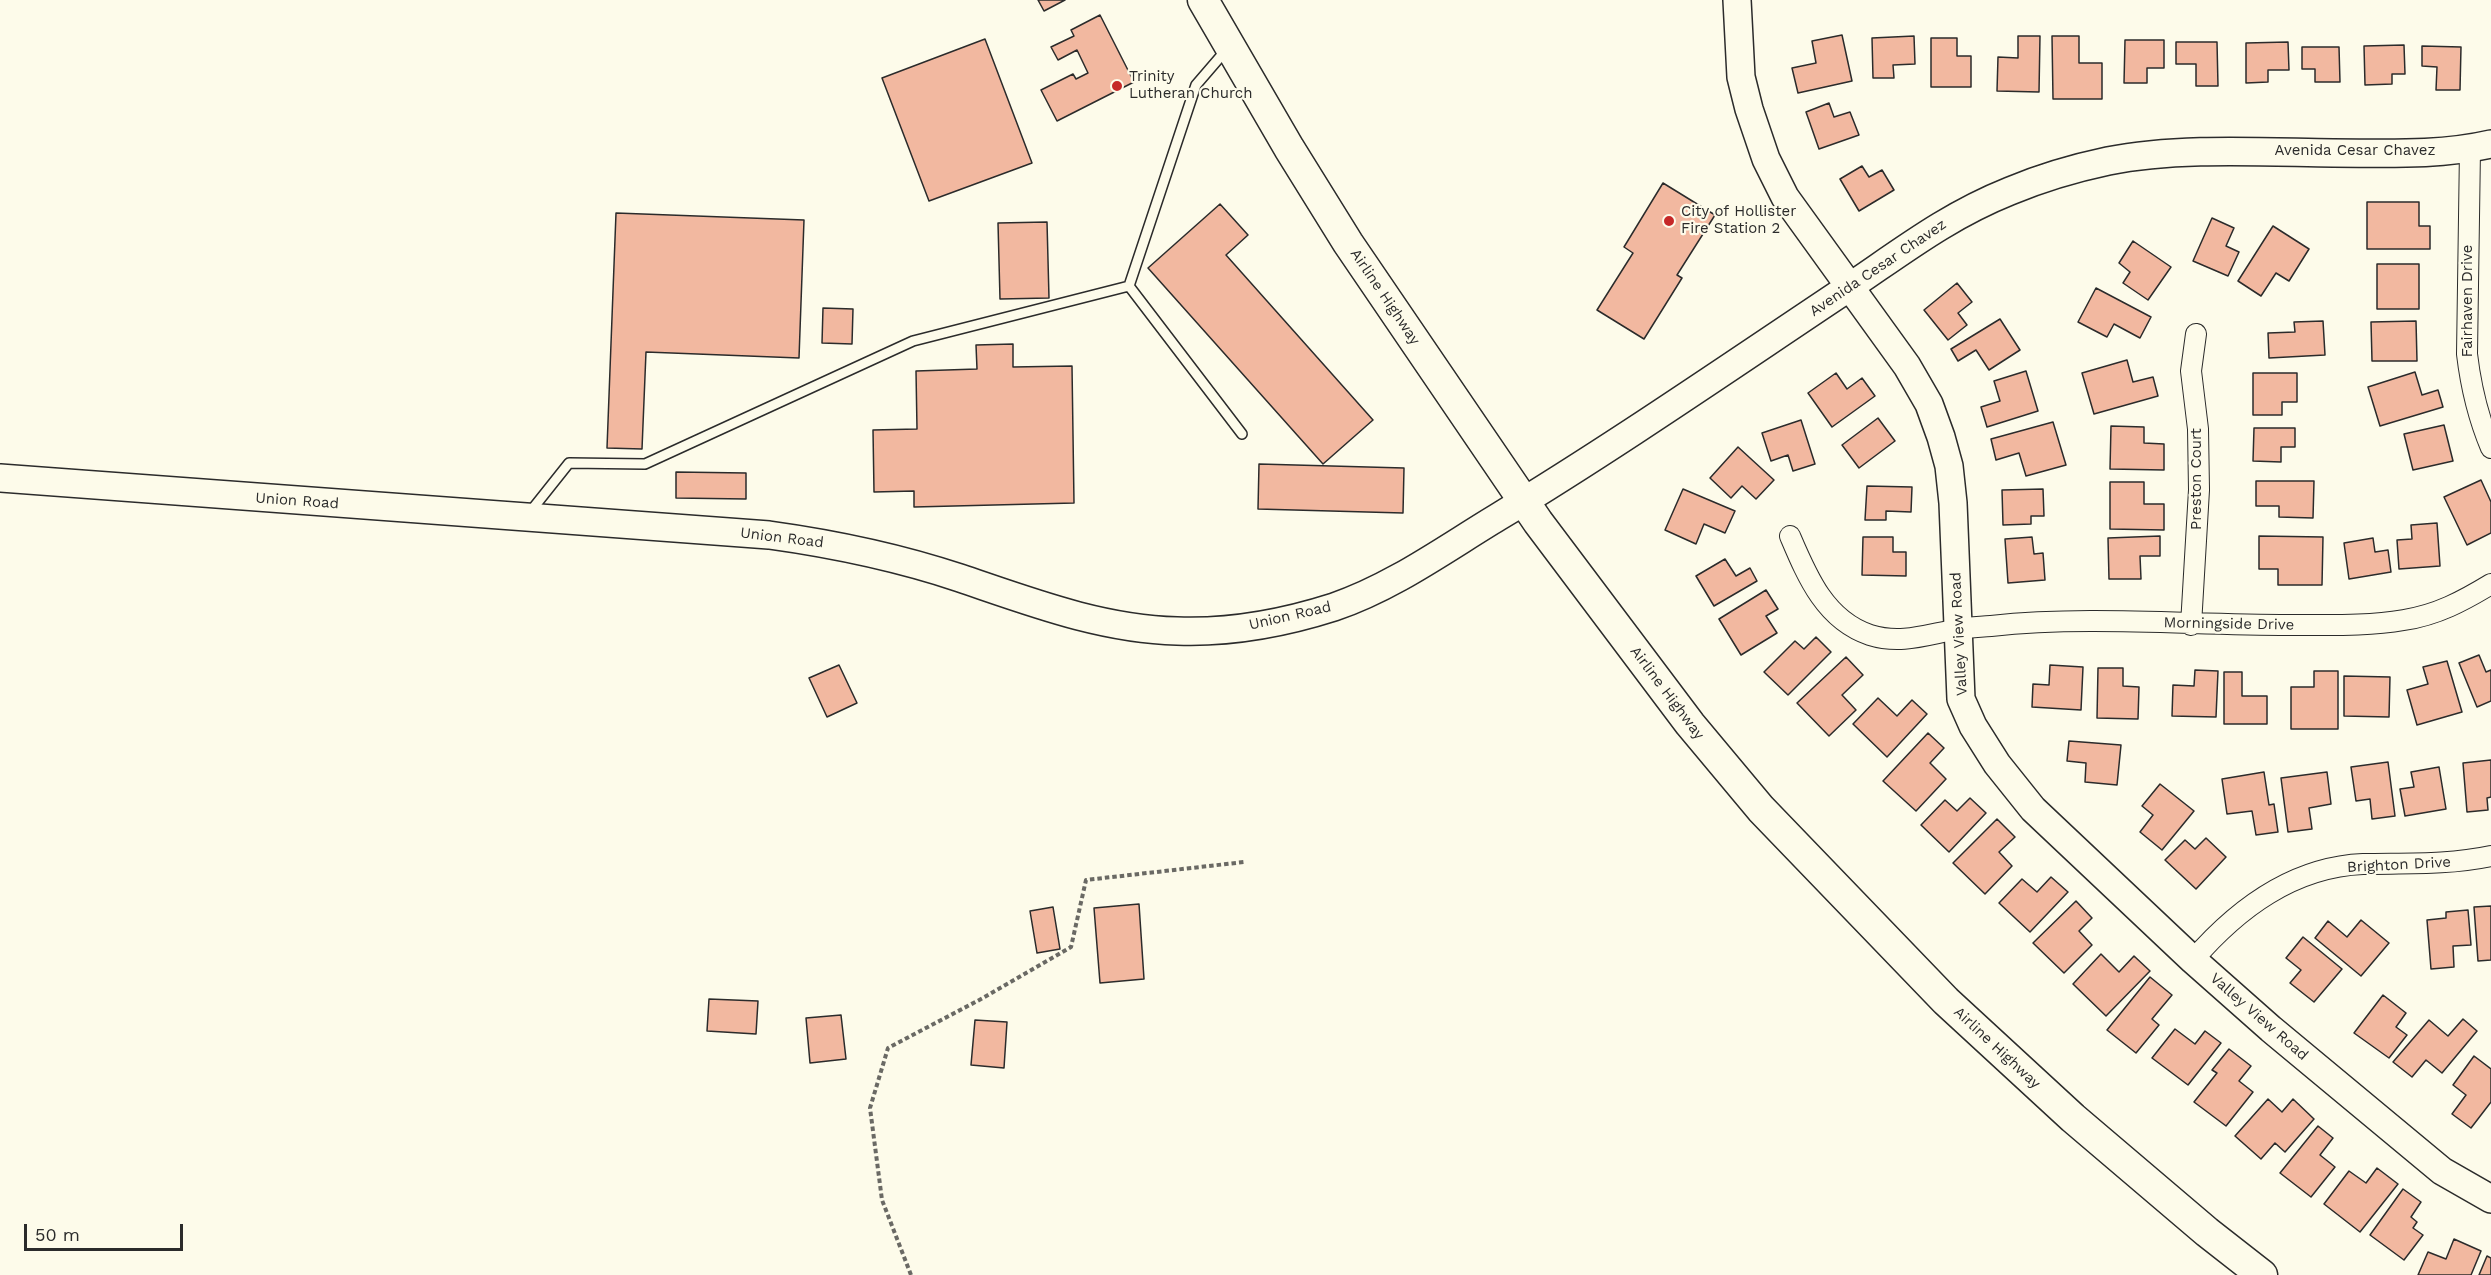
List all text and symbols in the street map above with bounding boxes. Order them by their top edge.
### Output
place label: Trinity Lutheran Church [1129,68,1252,103]
marker: Trinity Lutheran Church [1110,79,1124,93]
street label: Avenida Cesar Chavez [2275,142,2435,160]
place label: City of Hollister Fire Station 2 [1681,203,1796,238]
marker: City of Hollister Fire Station 2 [1662,214,1676,228]
street label: Avenida Cesar Chavez [1806,216,1950,320]
street label: Fairhaven Drive [2459,245,2477,357]
street label: Airline Highway [1346,246,1424,348]
street label: Preston Court [2188,428,2206,530]
street label: Union Road [255,489,339,513]
street label: Union Road [739,524,825,552]
street label: Valley View Road [1947,572,1971,696]
street label: Union Road [1247,598,1333,634]
street label: Morningside Drive [2163,614,2295,634]
street label: Airline Highway [1626,643,1708,743]
street label: Brighton Drive [2347,853,2451,877]
street label: Valley View Road [2206,970,2312,1064]
street label: Airline Highway [1950,1003,2044,1093]
scale bar [27,1212,186,1250]
text: 50 m [35,1224,80,1245]

